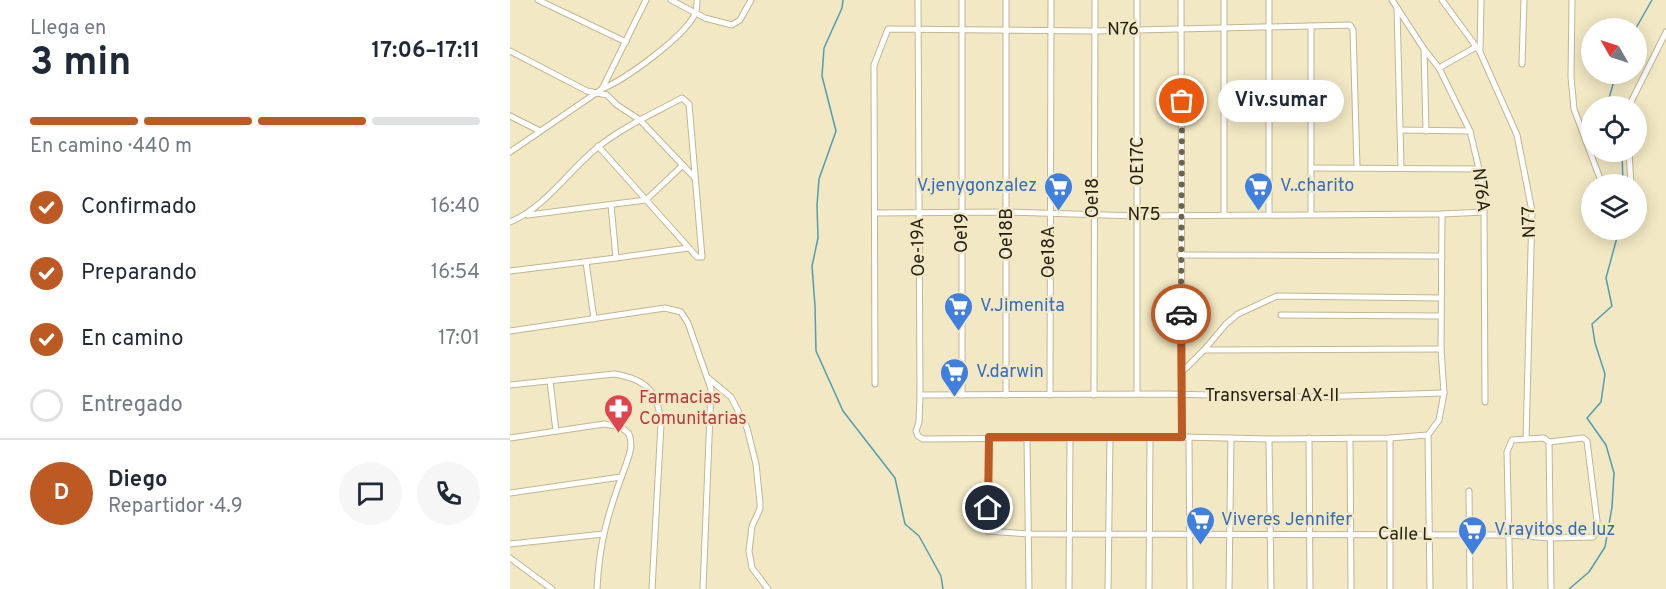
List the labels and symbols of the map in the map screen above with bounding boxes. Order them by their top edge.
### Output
street label: N76 [1107,18,1139,42]
north arrow [1581,18,1647,84]
pin [1156,75,1207,126]
callout: Viv.sumar [1218,80,1344,122]
street label: 0E17C [1127,136,1150,186]
street label: N76A [1466,167,1494,213]
supermarket icon: V.jenygonzalez [1042,170,1074,212]
supermarket icon: V..charito [1243,170,1275,212]
place label: V.jenygonzalez [917,175,1037,198]
place label: V..charito [1280,175,1354,198]
street label: Oe18 [1082,178,1105,218]
street label: N75 [1127,204,1161,227]
street label: N77 [1518,206,1542,238]
street label: Oe18B [996,208,1019,260]
street label: Oe19 [951,213,974,253]
street label: Oe-19A [907,217,931,277]
street label: Oe18A [1038,226,1061,278]
courier [1151,284,1211,344]
supermarket icon: V.Jimenita [943,290,975,332]
place label: V.Jimenita [980,295,1065,318]
supermarket icon: V.darwin [939,356,971,398]
place label: V.darwin [976,361,1044,384]
street label: Transversal AX-II [1205,385,1339,408]
place label: Farmacias Comunitarias [639,387,747,431]
pharmacy icon: Farmacias Comunitarias [602,392,634,434]
pin [962,482,1013,533]
supermarket icon: Viveres Jennifer [1184,504,1216,546]
place label: Viveres Jennifer [1221,509,1352,532]
supermarket icon: V.rayitos de luz [1457,514,1489,556]
place label: V.rayitos de luz [1494,519,1615,542]
street label: Calle L [1378,523,1432,547]

